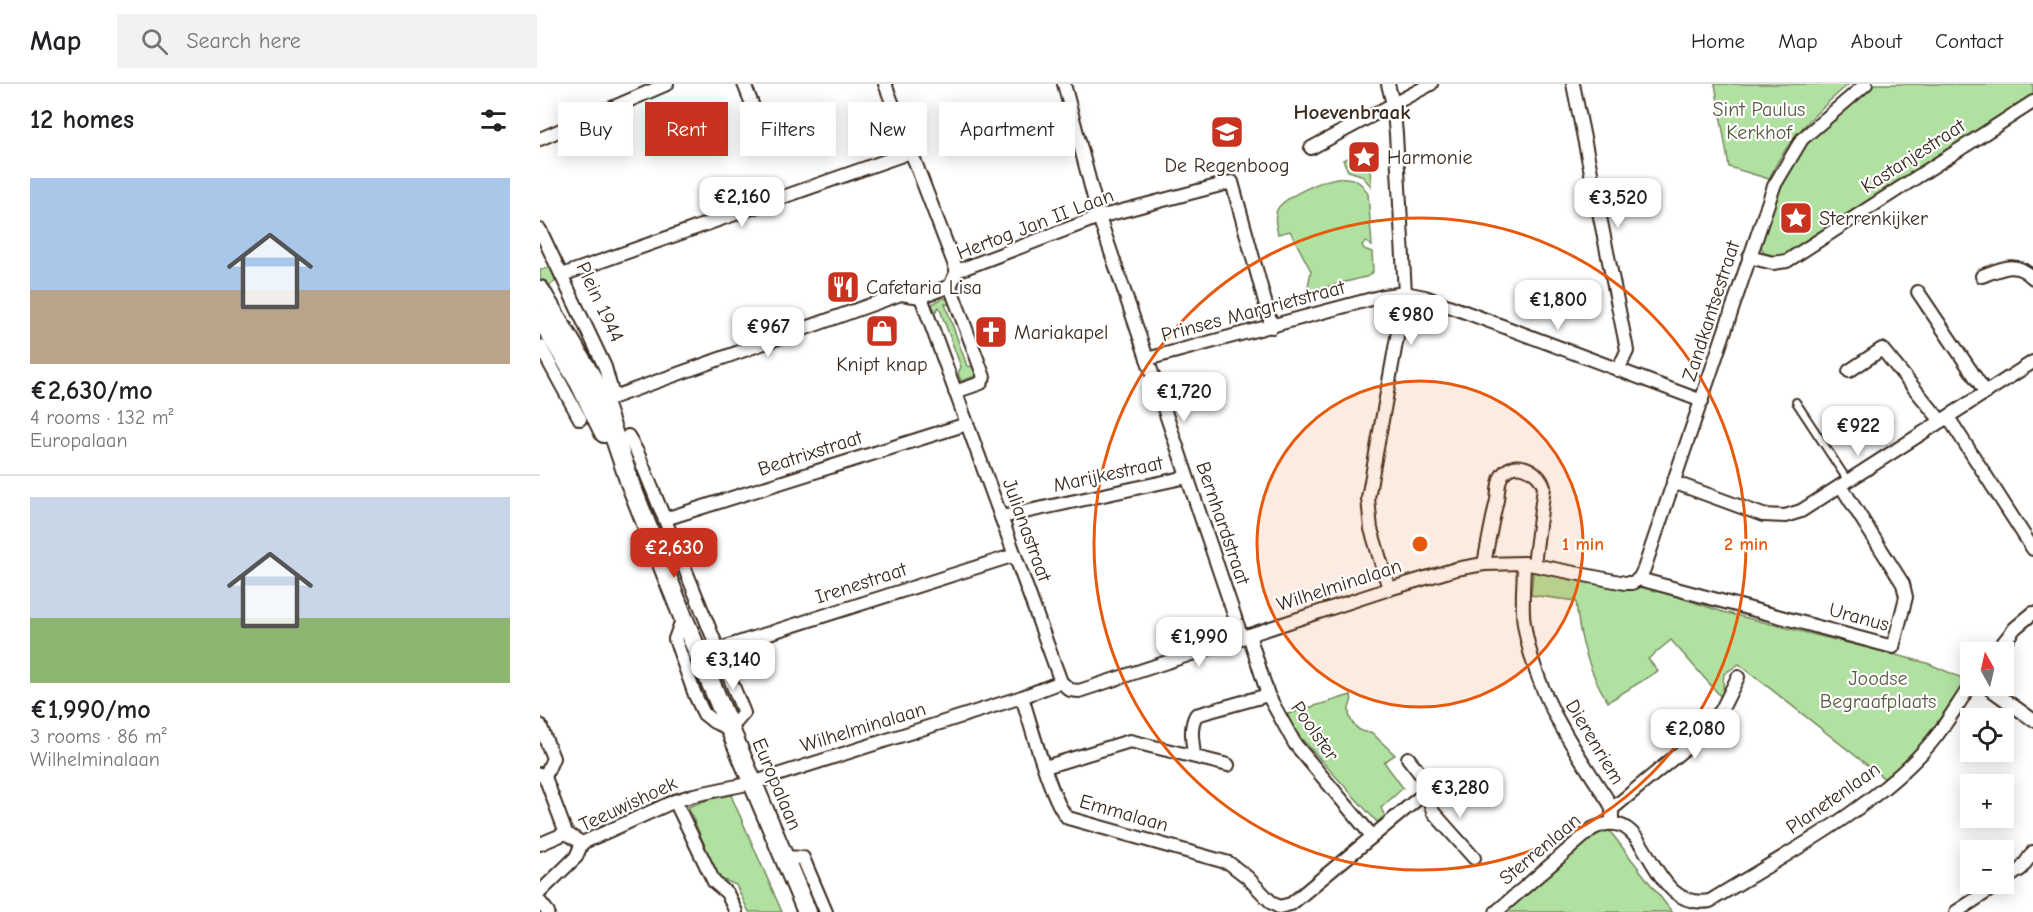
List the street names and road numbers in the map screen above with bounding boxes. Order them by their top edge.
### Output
street label: Kastanjestraat [1857,113,1970,198]
street label: Hertog Jan II Laan [953,183,1117,265]
street label: Zandkantsestraat [1677,237,1745,384]
street label: Plein 1944 [571,258,629,346]
street label: Prinses Margrietstraat [1159,275,1349,347]
street label: Beatrixstraat [755,425,866,481]
street label: Marijkestraat [1051,451,1166,497]
street label: Bernhardstraat [1191,459,1255,589]
street label: Julianastraat [998,475,1057,586]
street label: Wilhelminalaan [1274,554,1404,616]
street label: Irenestraat [813,557,911,609]
street label: Uranus [1826,598,1892,636]
street label: Dierenriem [1561,695,1629,789]
street label: Wilhelminalaan [798,697,928,757]
street label: Poolster [1286,697,1344,765]
street label: Europalaan [747,735,807,833]
street label: Planetenlaan [1782,757,1884,839]
street label: Teeuwishoek [576,771,681,837]
street label: Emmalaan [1077,789,1171,837]
street label: Sterrenlaan [1495,808,1585,890]

